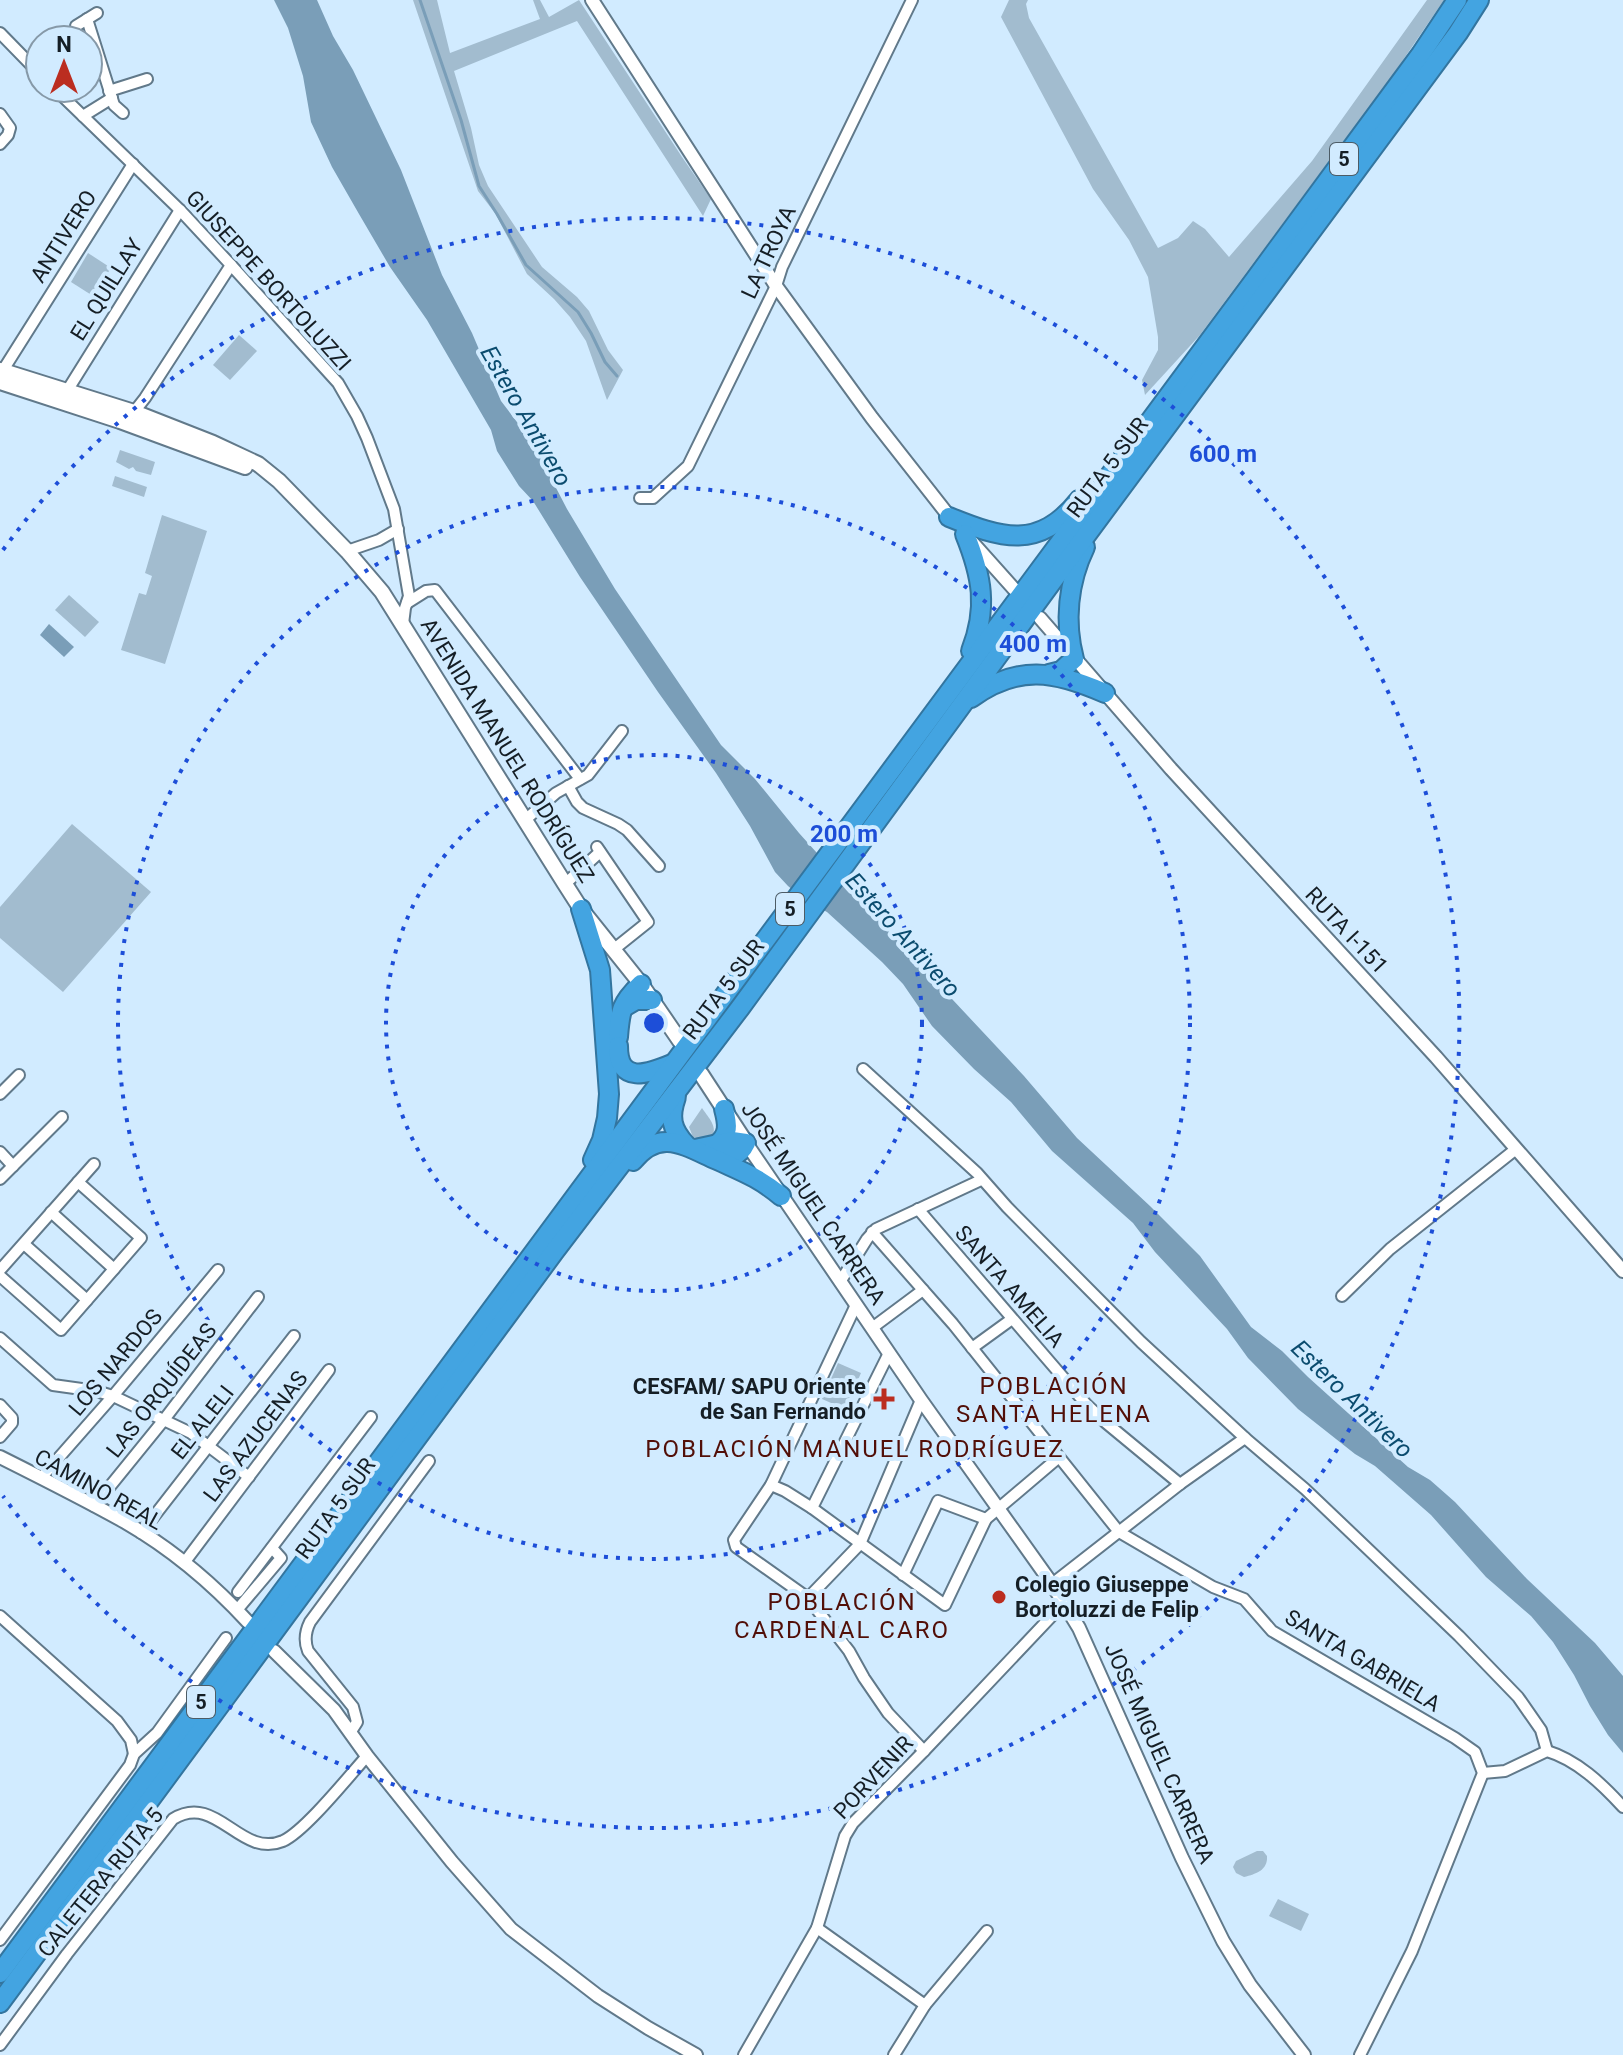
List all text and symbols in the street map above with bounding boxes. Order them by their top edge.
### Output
north arrow [24,24,104,104]
text: N [56,32,72,57]
road number: 5 [1330,143,1358,175]
street label: GIUSEPPE BORTOLUZZI [181,185,356,376]
street label: ANTIVERO [25,186,102,287]
street label: LA TROYA [736,201,801,303]
street label: EL QUILLAY [65,233,148,345]
water label: Estero Antivero [474,341,578,491]
street label: RUTA 5 SUR [1062,412,1153,522]
text: 600 m [1189,440,1257,468]
street label: AVENIDA MANUEL RODRÍGUEZ [416,614,599,887]
text: 400 m [999,630,1067,658]
text: 200 m [810,820,878,848]
water label: Estero Antivero [840,867,966,1003]
street label: RUTA I-151 [1300,882,1393,979]
road number: 5 [776,893,804,925]
street label: RUTA 5 SUR [678,934,769,1044]
centre of rings [640,1009,668,1037]
street label: JOSÉ MIGUEL CARRERA [736,1097,891,1310]
street label: SANTA AMELIA [950,1220,1070,1353]
street label: LOS NARDOS [64,1304,167,1421]
street label: LAS ORQUÍDEAS [101,1318,222,1462]
water label: Estero Antivero [1286,1334,1418,1464]
street label: LAS AZUCENAS [198,1366,313,1506]
district label: POBLACIÓN SANTA HELENA [956,1372,1152,1428]
place label: CESFAM/ SAPU Oriente de San Fernando [633,1374,866,1424]
street label: EL ALELI [166,1381,239,1464]
marker: CESFAM/ SAPU Oriente de San Fernando [873,1388,895,1410]
district label: POBLACIÓN MANUEL RODRÍGUEZ [645,1435,1065,1463]
street label: CAMINO REAL [30,1444,167,1535]
street label: RUTA 5 SUR [290,1453,381,1564]
place label: Colegio Giuseppe Bortoluzzi de Felip [1015,1572,1199,1622]
district label: POBLACIÓN CARDENAL CARO [734,1588,950,1644]
marker: Colegio Giuseppe Bortoluzzi de Felip [990,1588,1008,1606]
street label: SANTA GABRIELA [1281,1604,1445,1717]
street label: JOSÉ MIGUEL CARRERA [1100,1639,1220,1868]
road number: 5 [187,1686,215,1718]
street label: PORVENIR [829,1730,918,1824]
street label: CALETERA RUTA 5 [33,1803,168,1962]

